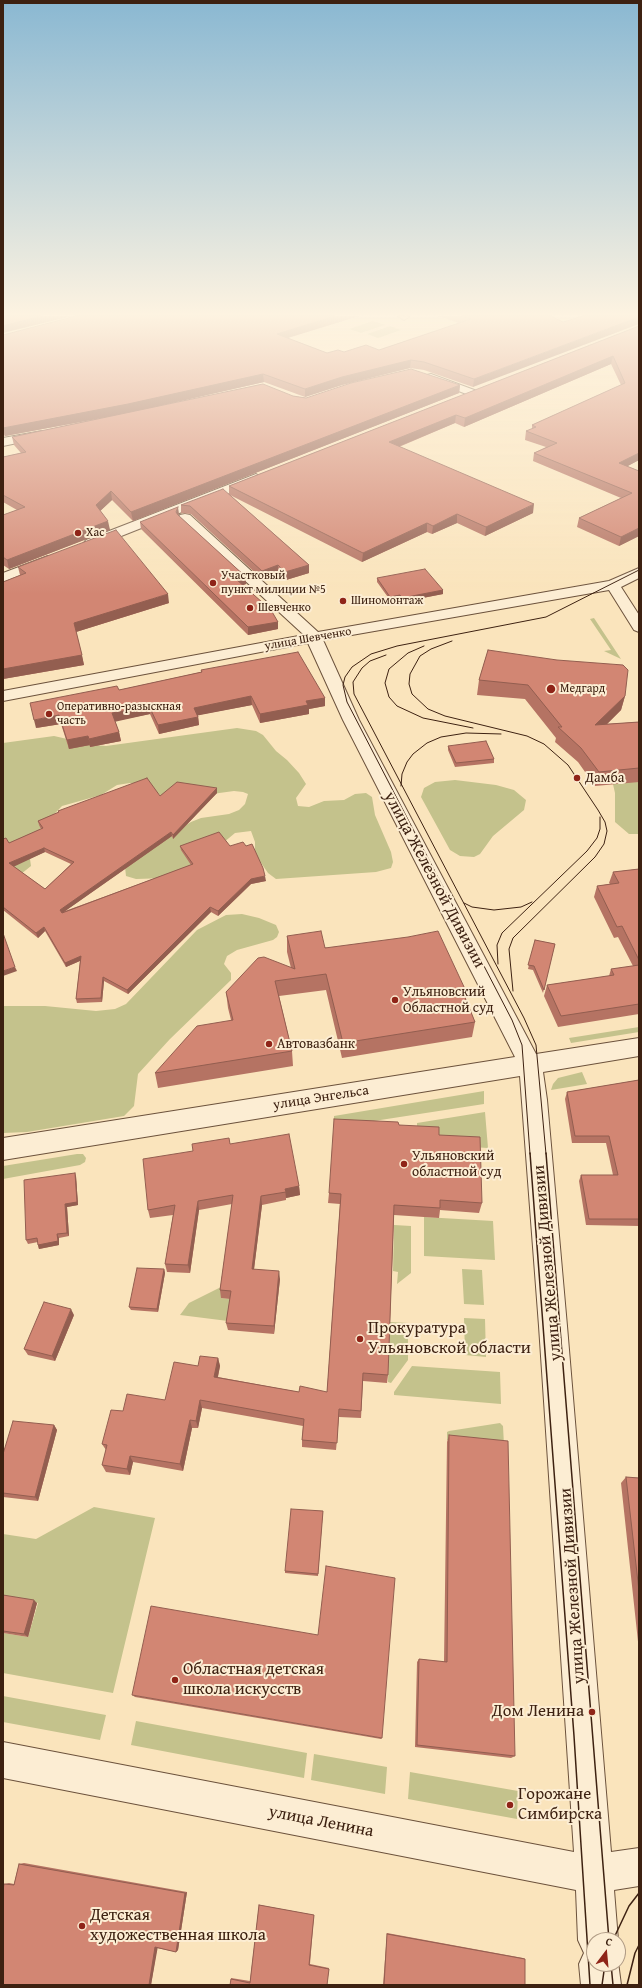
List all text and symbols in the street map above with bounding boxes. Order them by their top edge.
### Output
place label: Хас [86,526,104,540]
marker: Хас [73,528,83,538]
place label: Участковый пункт милиции №5 [221,569,326,597]
marker: Участковый пункт милиции №5 [208,578,218,588]
place label: Шиномонтаж [351,594,423,608]
marker: Шиномонтаж [338,596,348,606]
place label: Шевченко [258,601,311,615]
marker: Шевченко [245,603,255,613]
street label: улица Шевченко [263,624,353,654]
place label: Медгард [560,682,605,696]
marker: Медгард [545,683,557,695]
place label: Оперативно-разыскная часть [57,700,181,728]
marker: Оперативно-разыскная часть [44,709,54,719]
place label: Дамба [585,770,624,786]
marker: Дамба [572,773,582,783]
street label: улица Железной Дивизии [379,788,489,972]
place label: Ульяновский Областной суд [403,984,494,1016]
marker: Ульяновский Областной суд [390,995,400,1005]
place label: Автовазбанк [277,1036,355,1052]
marker: Автовазбанк [264,1039,274,1049]
street label: улица Энгельса [272,1082,370,1114]
place label: Ульяновский областной суд [412,1148,501,1180]
marker: Ульяновский областной суд [399,1159,409,1169]
street label: улица Железной Дивизии [529,1164,567,1362]
place label: Прокуратура Ульяновской области [368,1319,531,1359]
marker: Прокуратура Ульяновской области [355,1334,365,1344]
street label: улица Железной Дивизии [556,1487,590,1685]
place label: Областная детская школа искусств [183,1660,324,1700]
marker: Областная детская школа искусств [170,1675,180,1685]
place label: Дом Ленина [492,1702,584,1722]
marker: Дом Ленина [587,1707,597,1717]
place label: Горожане Симбирска [518,1785,602,1825]
marker: Горожане Симбирска [505,1800,515,1810]
street label: улица Ленина [267,1802,375,1842]
place label: Детская художественная школа [90,1906,266,1946]
marker: Детская художественная школа [77,1921,87,1931]
north arrow [586,1932,626,1972]
text: С [604,1933,614,1950]

